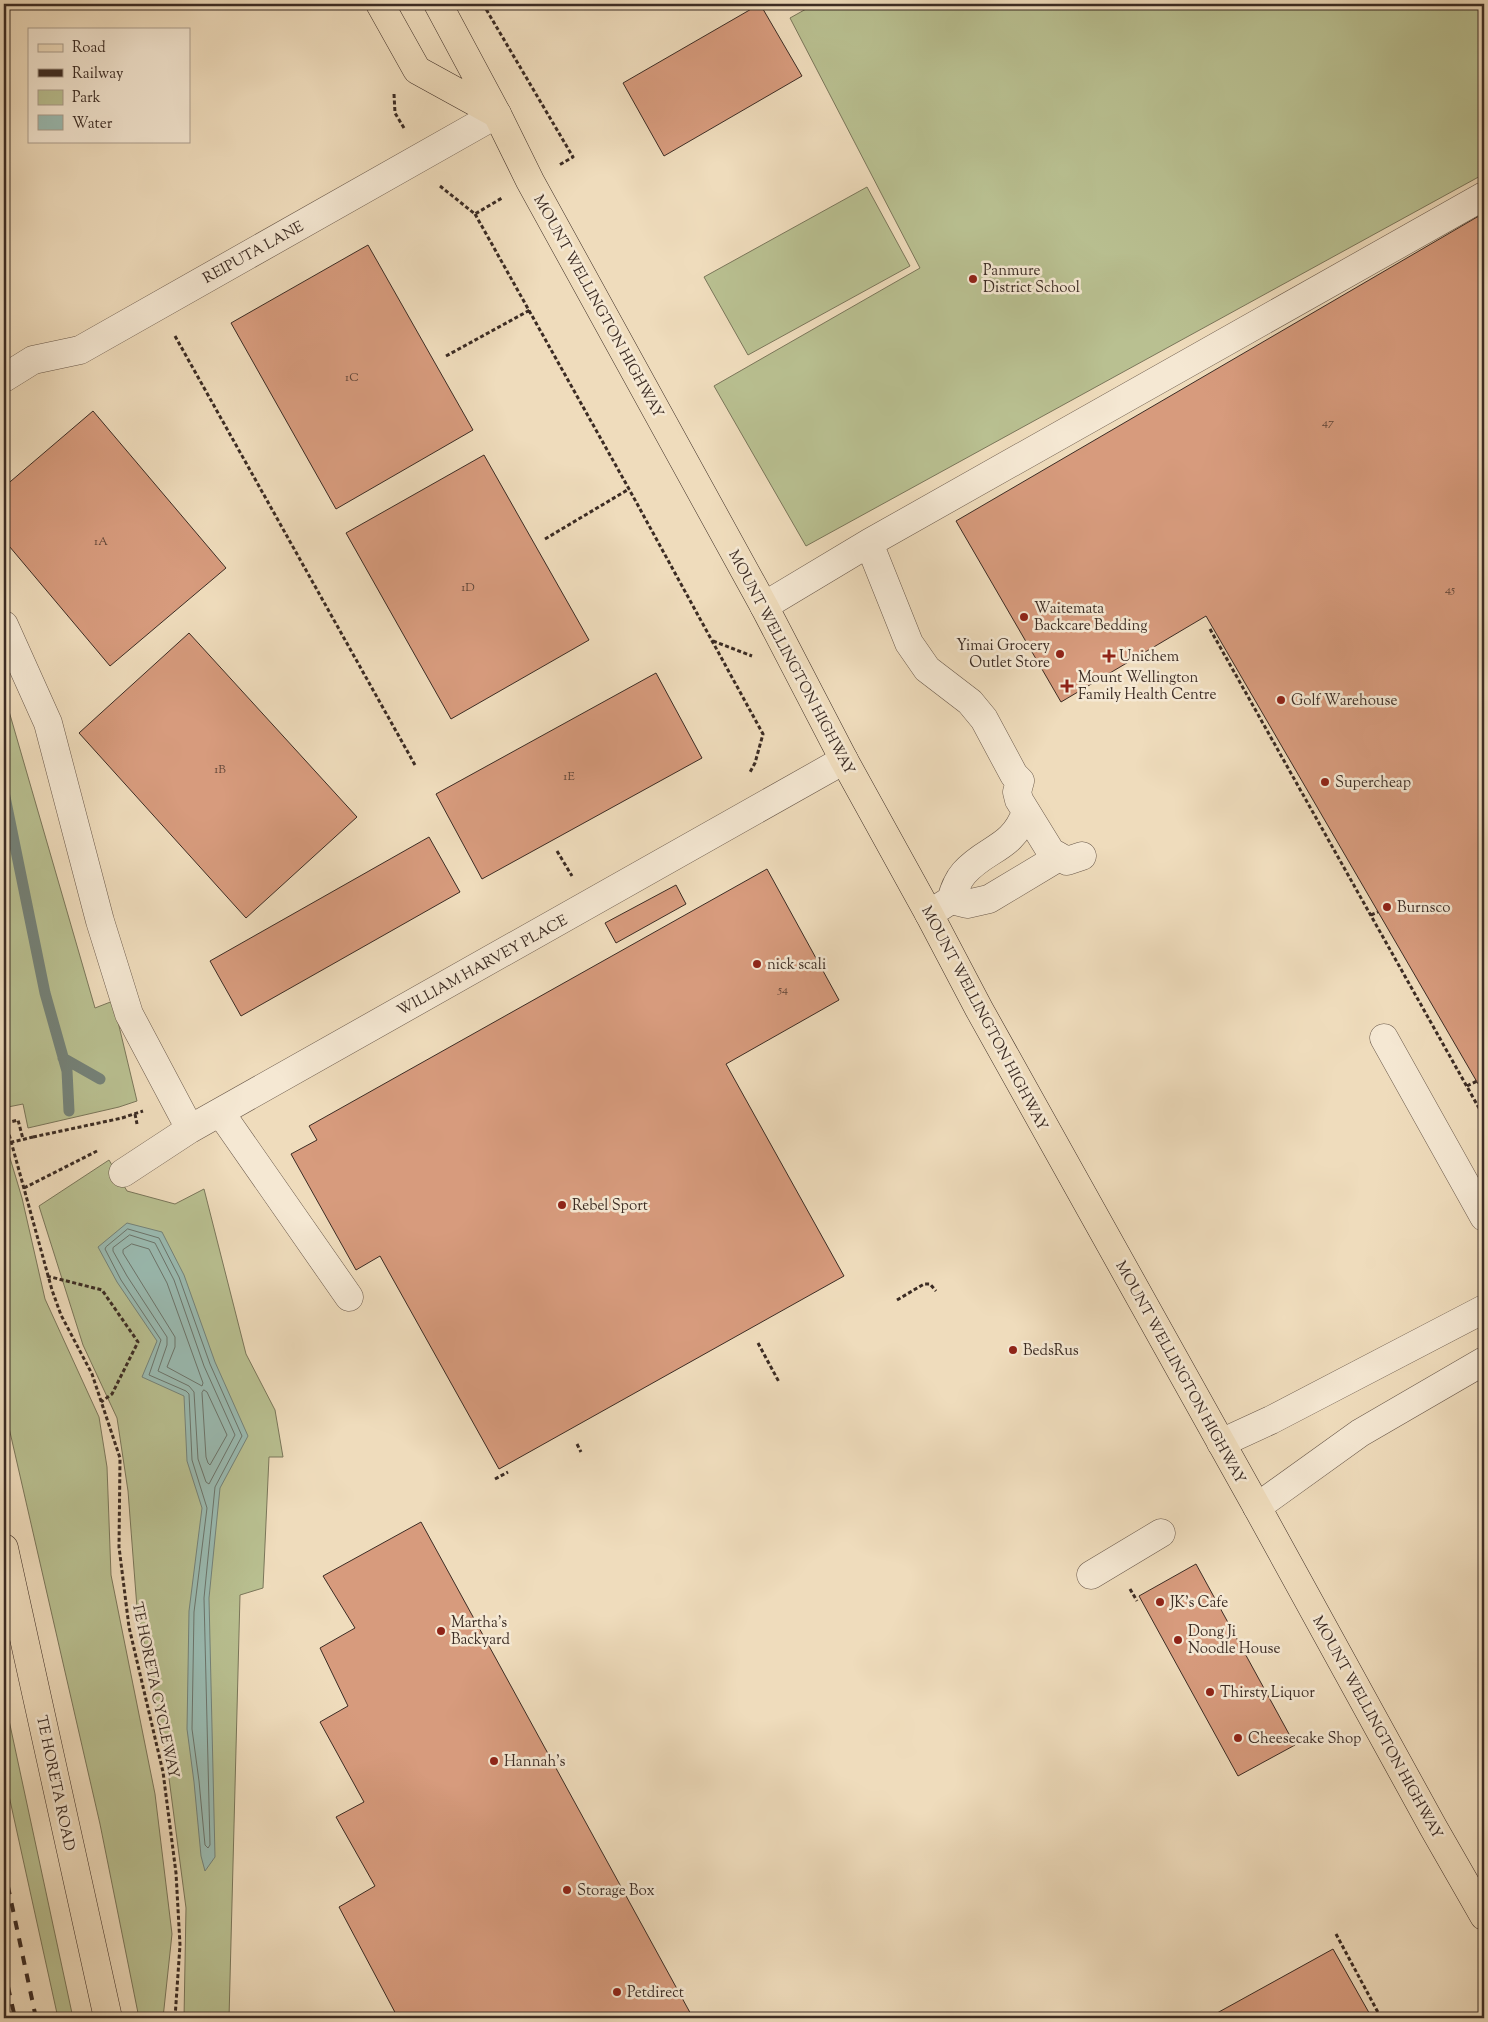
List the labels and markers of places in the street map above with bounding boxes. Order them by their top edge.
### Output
place label: Panmure District School [983,261,1080,299]
marker: Panmure District School [967,273,979,285]
place label: Waitemata Backcare Bedding [1034,599,1148,637]
marker: Waitemata Backcare Bedding [1018,611,1030,623]
place label: Yimai Grocery Outlet Store [956,636,1051,674]
place label: Unichem [1119,647,1180,668]
marker: Yimai Grocery Outlet Store [1054,648,1066,660]
marker: Unichem [1103,650,1115,662]
place label: Mount Wellington Family Health Centre [1078,668,1216,706]
marker: Mount Wellington Family Health Centre [1060,679,1074,693]
place label: Golf Warehouse [1291,691,1397,712]
marker: Golf Warehouse [1275,694,1287,706]
place label: Supercheap [1335,773,1411,794]
marker: Supercheap [1319,776,1331,788]
place label: Burnsco [1397,898,1450,919]
marker: Burnsco [1381,901,1393,913]
place label: nick scali [767,955,826,976]
marker: nick scali [751,958,763,970]
place label: Rebel Sport [572,1196,648,1217]
marker: Rebel Sport [556,1199,568,1211]
place label: BedsRus [1023,1341,1079,1362]
marker: BedsRus [1007,1344,1019,1356]
place label: JK's Cafe [1169,1593,1228,1614]
marker: JK's Cafe [1154,1596,1166,1608]
place label: Martha’s Backyard [451,1613,511,1651]
place label: Dong Ji Noodle House [1188,1622,1280,1660]
marker: Martha’s Backyard [435,1625,447,1637]
marker: Dong Ji Noodle House [1172,1634,1184,1646]
place label: Thirsty Liquor [1220,1683,1315,1704]
marker: Thirsty Liquor [1204,1686,1216,1698]
place label: Cheesecake Shop [1248,1729,1361,1750]
marker: Cheesecake Shop [1232,1732,1244,1744]
place label: Hannah's [504,1752,566,1773]
marker: Hannah's [488,1755,500,1767]
place label: Storage Box [577,1881,655,1902]
marker: Storage Box [561,1884,573,1896]
place label: Petdirect [627,1983,684,2004]
marker: Petdirect [611,1986,623,1998]

